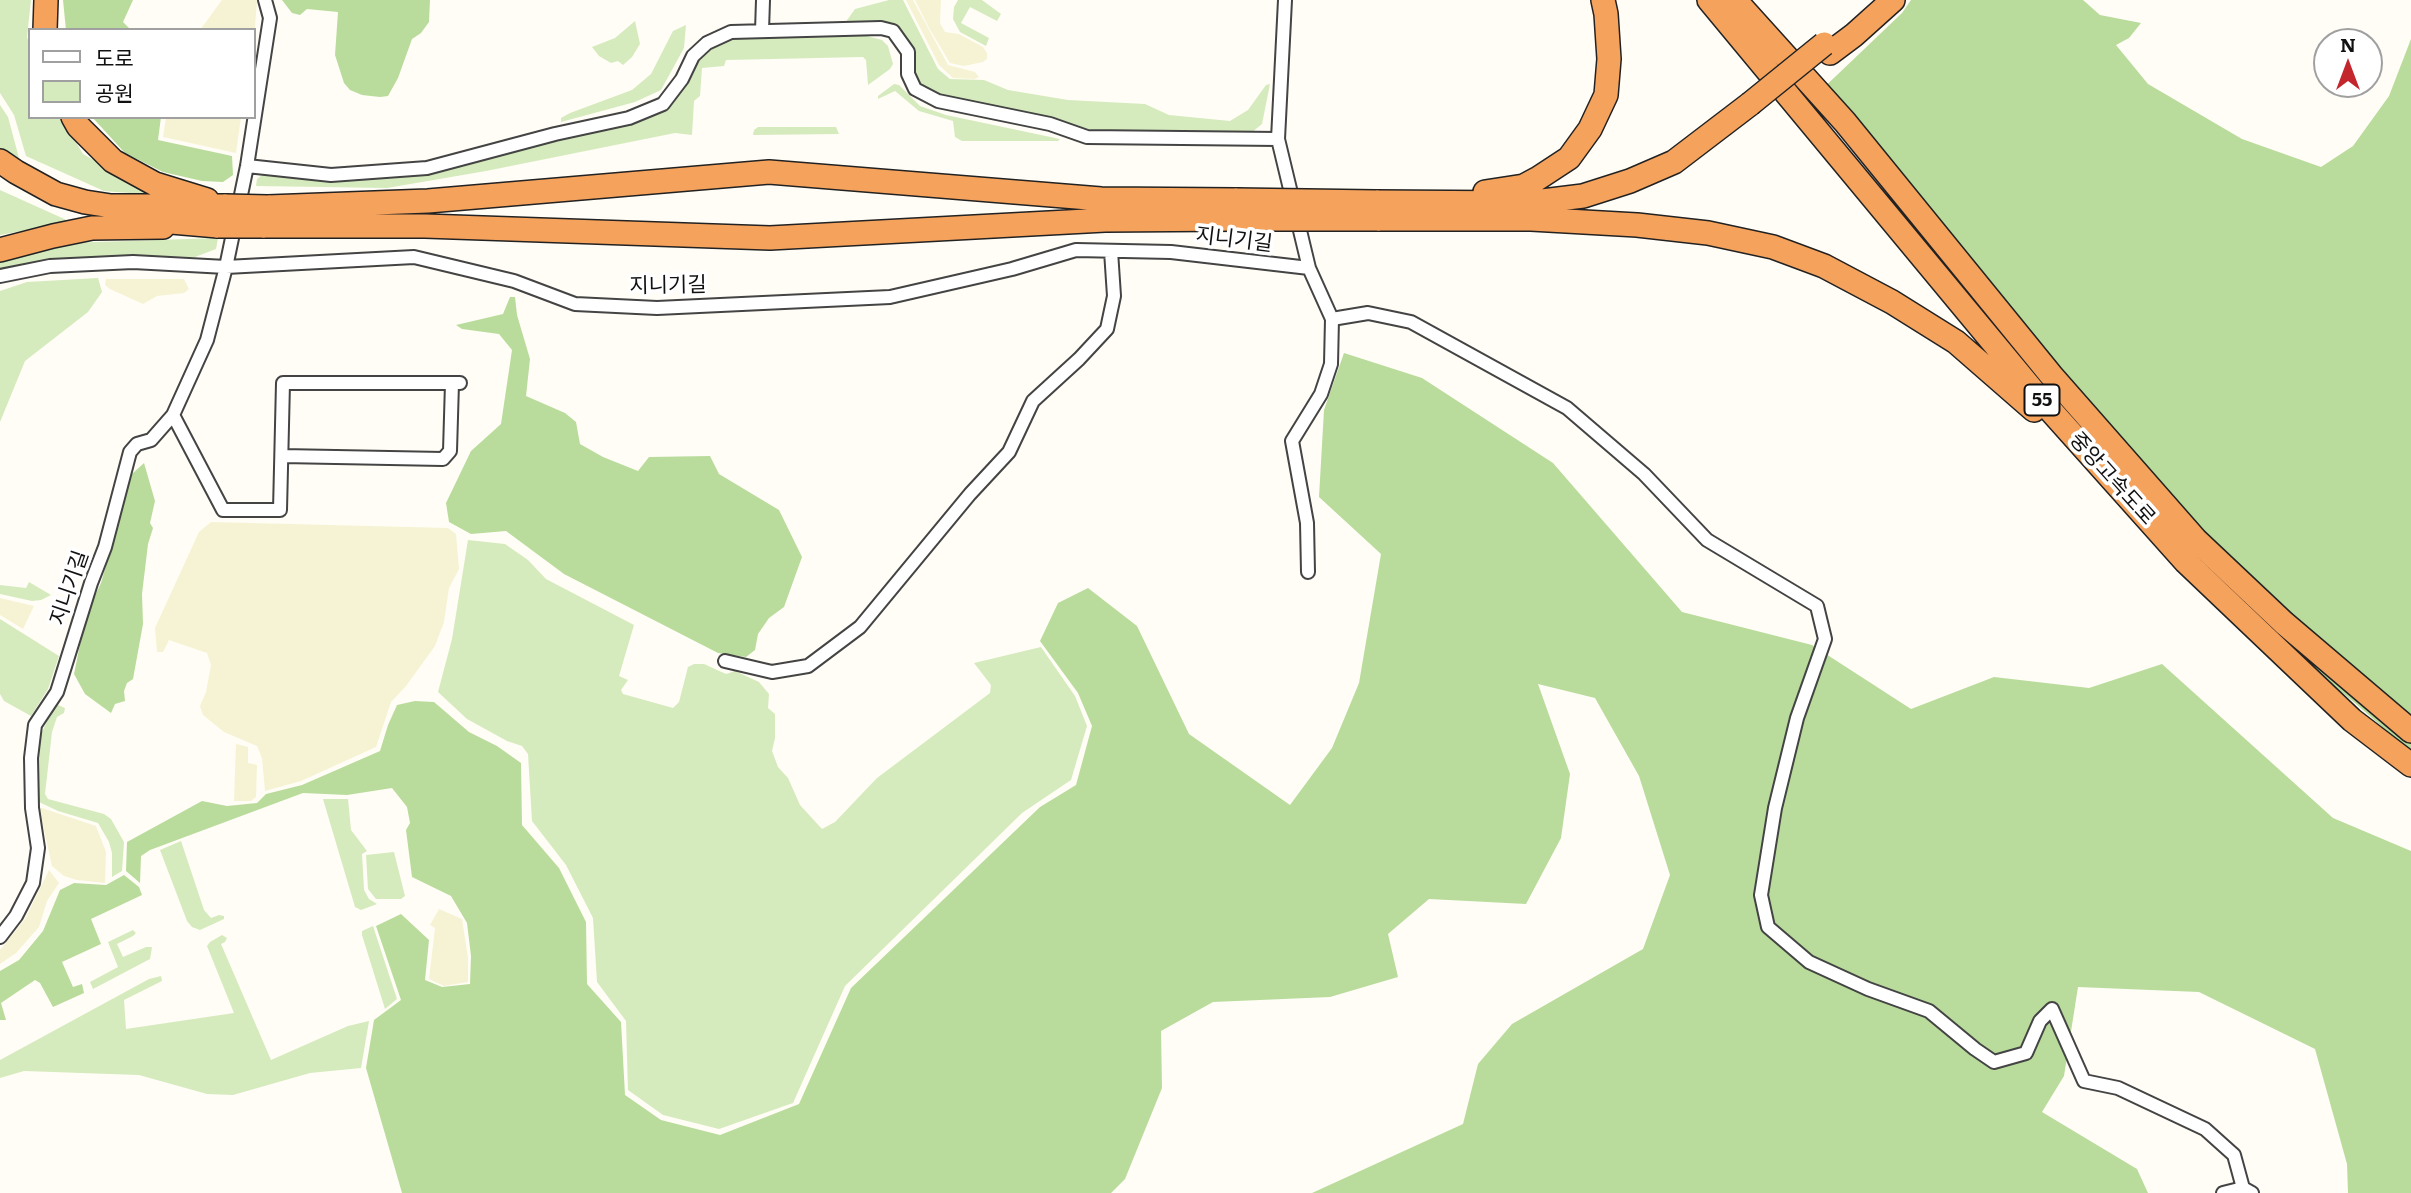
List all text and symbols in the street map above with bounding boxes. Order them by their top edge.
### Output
legend [28,28,256,119]
north arrow [2313,28,2383,98]
text: N [2340,30,2356,58]
text: 도로 [95,41,134,72]
text: 공원 [95,76,134,107]
street label: 지니기길 [1194,223,1274,257]
street label: 지니기길 [629,273,707,299]
road number: 55 [2024,384,2060,416]
street label: 중앙고속도로 [2064,427,2160,531]
street label: 지니기길 [46,547,94,629]

